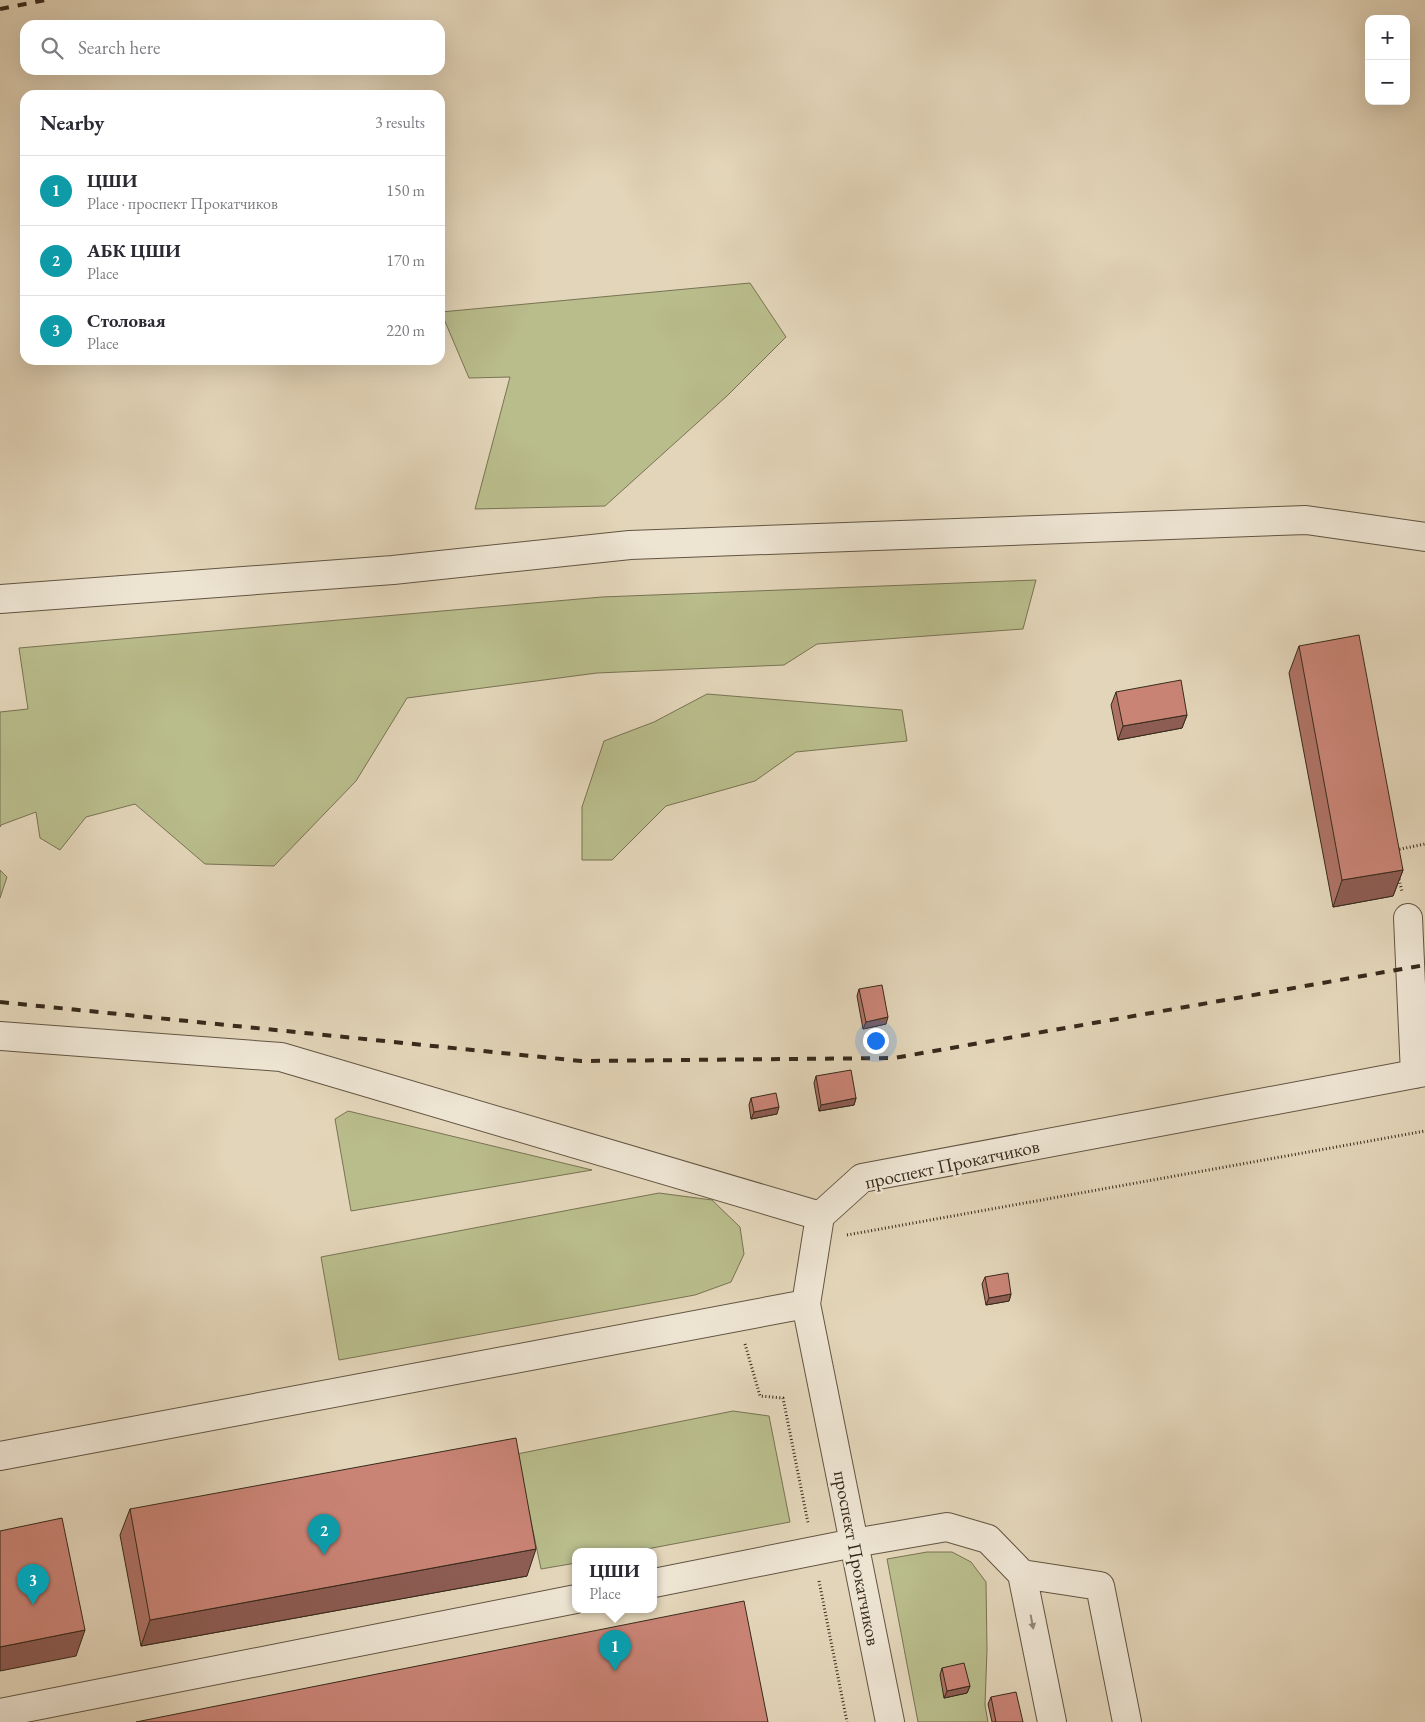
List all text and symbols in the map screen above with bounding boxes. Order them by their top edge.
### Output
map controls [1365,15,1410,105]
button: + [1365,15,1410,60]
search box [20,20,445,75]
icon: search [38,34,66,62]
text: Search here [78,35,160,60]
button: − [1365,60,1410,105]
text: Nearby [40,109,104,136]
text: 3 results [375,112,425,133]
text: ЦШИ [87,168,138,193]
text: 1 [52,180,60,201]
text: 150 m [386,180,425,201]
text: Place · проспект Прокатчиков [87,193,278,214]
text: АБК ЦШИ [87,238,181,263]
text: 2 [52,250,60,271]
text: 170 m [386,250,425,271]
text: Place [87,263,119,284]
text: Столовая [87,308,166,333]
text: 3 [52,320,60,341]
text: 220 m [386,320,425,341]
text: Place [87,333,119,354]
your location [863,1028,889,1054]
street label: проспект Прокатчиков [862,1133,1042,1195]
street label: проспект Прокатчиков [828,1468,886,1648]
pin: 2 [308,1514,340,1555]
popup [572,1548,657,1613]
text: ЦШИ [589,1558,640,1583]
pin: 3 [17,1564,49,1605]
text: Place [589,1583,621,1604]
one-way arrow [1028,1614,1036,1629]
pin: 1 [599,1630,631,1671]

